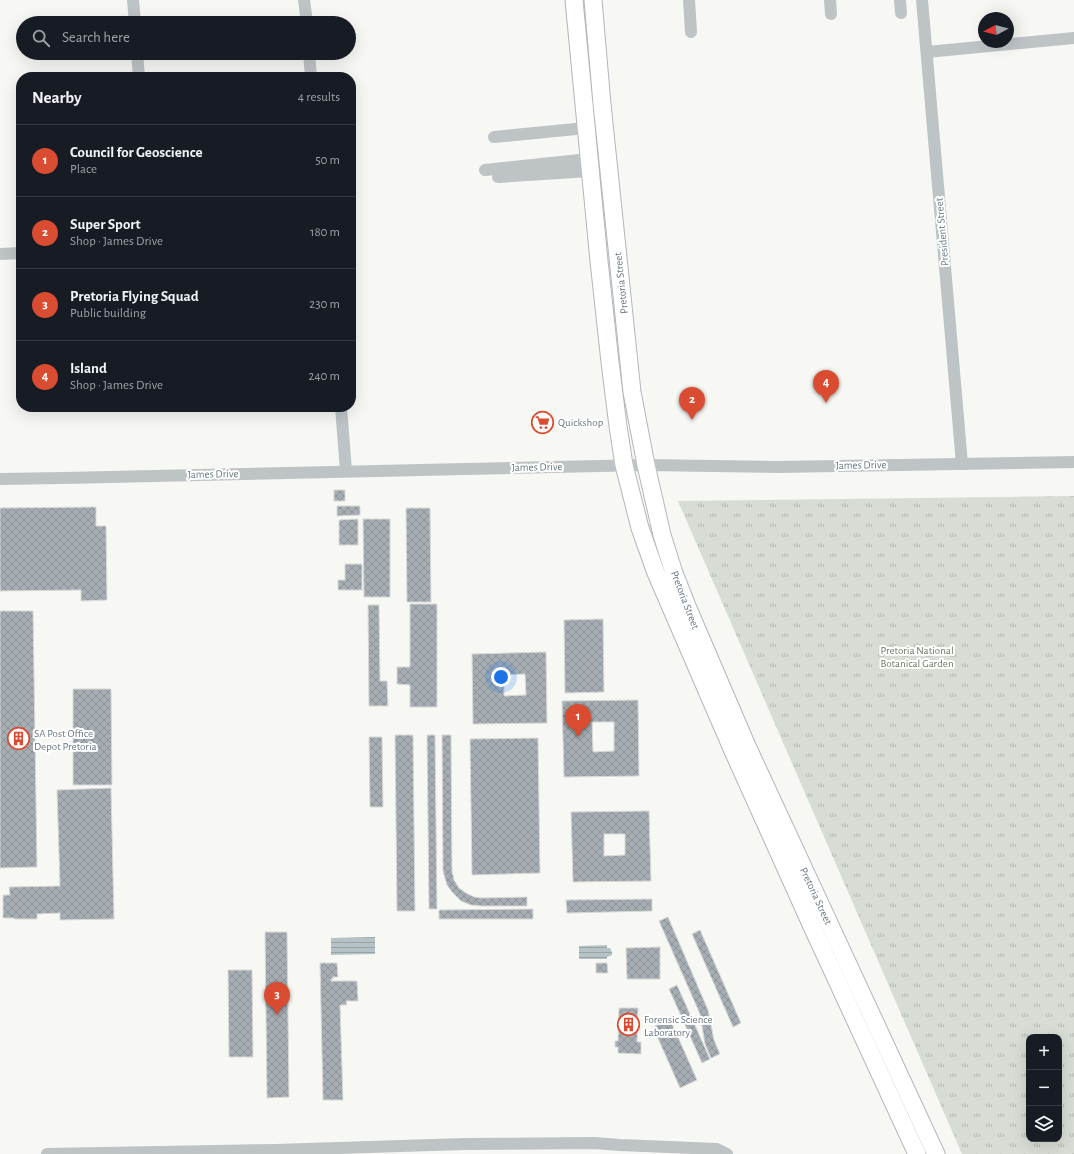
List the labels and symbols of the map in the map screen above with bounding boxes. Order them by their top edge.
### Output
north arrow [978,12,1014,48]
street label: President Street [933,197,950,267]
street label: Pretoria Street [612,251,630,314]
pin: 4 [813,370,839,403]
pin: 2 [679,387,705,420]
supermarket icon: Quickshop [529,409,555,435]
place label: Quickshop [558,417,604,428]
street label: James Drive [836,459,886,471]
street label: James Drive [512,461,562,473]
street label: James Drive [188,468,238,480]
street label: Pretoria Street [669,569,701,631]
park label: Pretoria National Botanical Garden [880,645,954,669]
your location [491,667,511,687]
pin: 1 [565,704,591,737]
building icon: SA Post Office Depot Pretoria [5,726,31,752]
place label: SA Post Office Depot Pretoria [34,728,97,752]
street label: Pretoria Street [798,866,834,927]
pin: 3 [264,982,290,1015]
building icon: Forensic Science Laboratory [615,1012,641,1038]
place label: Forensic Science Laboratory [644,1014,713,1038]

